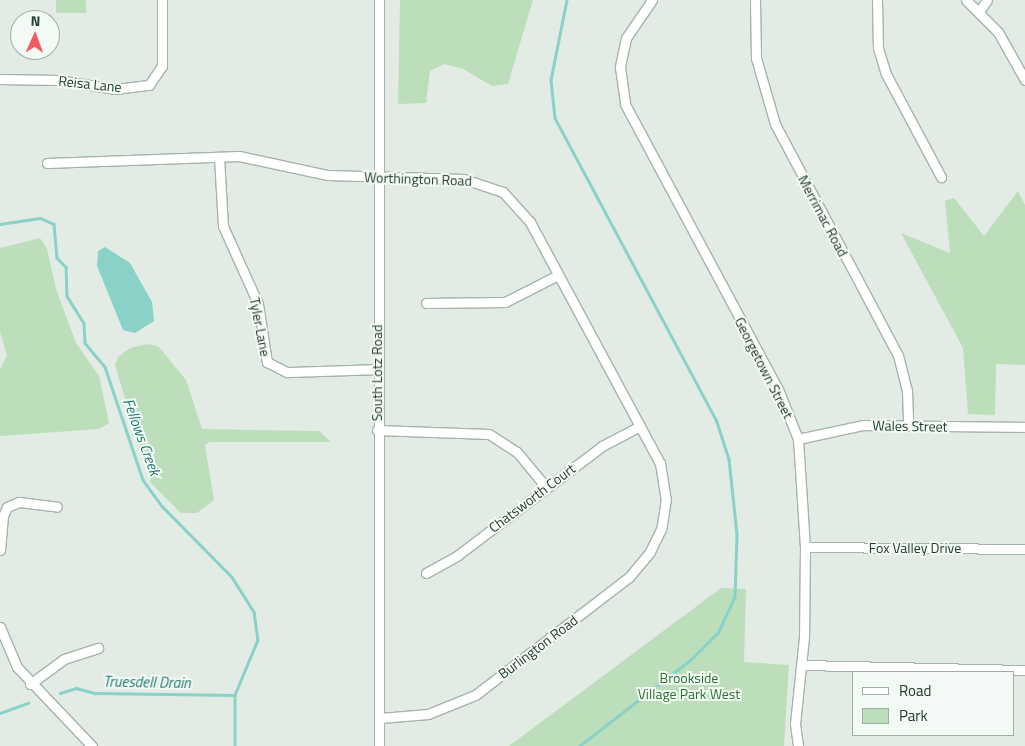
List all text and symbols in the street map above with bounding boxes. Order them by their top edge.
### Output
north arrow [10,10,60,60]
text: N [30,10,41,31]
street label: Reisa Lane [58,72,122,96]
street label: Worthington Road [364,169,472,189]
street label: Merrimac Road [795,172,851,260]
street label: Tyler Lane [246,296,274,358]
street label: Georgetown Street [731,314,797,422]
street label: South Lotz Road [369,325,385,421]
water label: Fellows Creek [120,396,164,478]
street label: Wales Street [872,417,948,435]
street label: Chatsworth Court [485,460,579,536]
street label: Fox Valley Drive [869,540,961,556]
street label: Burlington Road [495,612,581,682]
park label: Brookside Village Park West [638,670,740,702]
legend [852,671,1015,736]
water label: Truesdell Drain [103,672,191,692]
text: Road [899,679,931,702]
text: Park [899,704,928,727]

